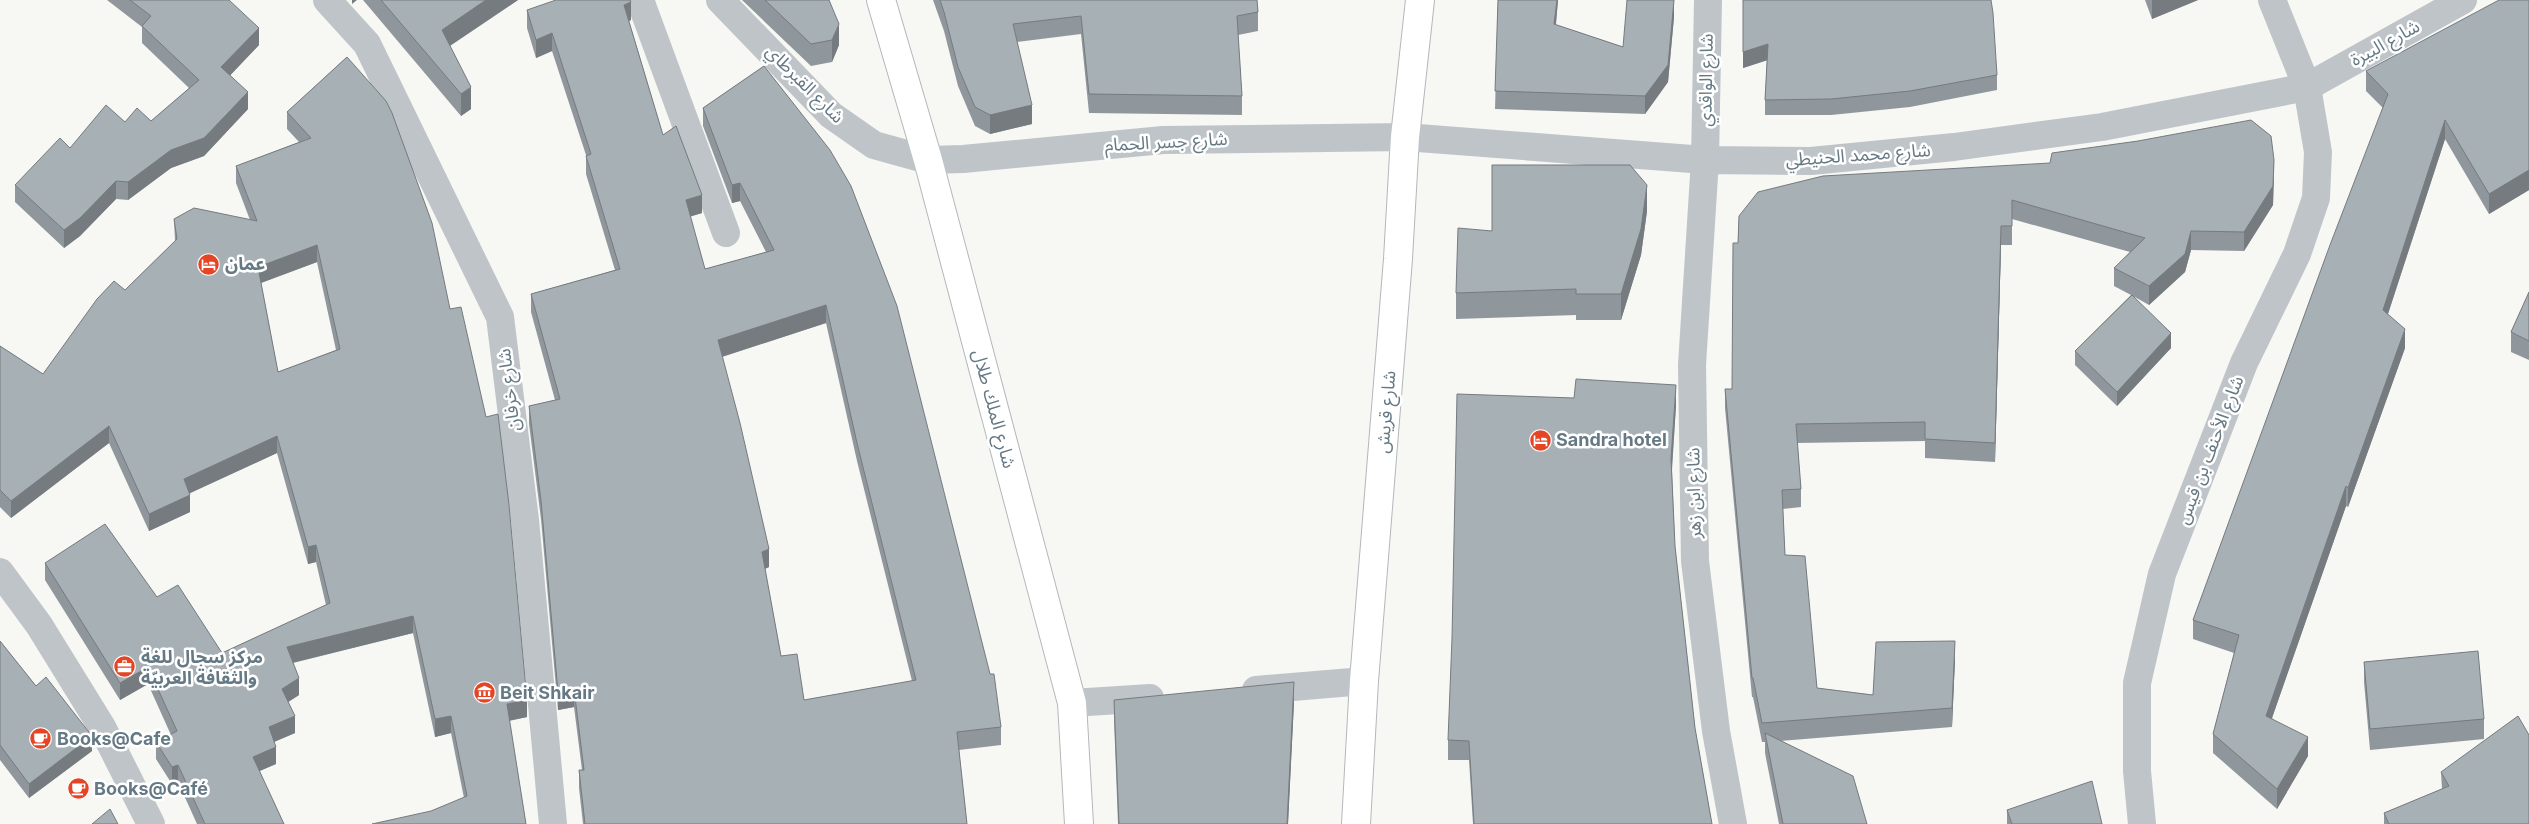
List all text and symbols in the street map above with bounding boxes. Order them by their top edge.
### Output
street label: شارع البيرة [2347,15,2425,74]
street label: شارع الواقدي [1694,33,1721,127]
street label: شارع القبرطاي [759,40,849,130]
street label: شارع جسر الحمام [1104,128,1228,159]
street label: شارع محمد الحنيطي [1785,139,1932,174]
hotel icon: عمان [197,252,221,276]
place label: عمان [225,253,265,274]
street label: شارع خرفان [493,347,528,433]
street label: شارع الملك طلال [965,347,1020,472]
street label: شارع قريش [1371,370,1404,455]
street label: شارع الأحنف بن قيس [2172,373,2251,528]
hotel icon: Sandra hotel [1528,428,1552,452]
place label: Sandra hotel [1556,429,1667,450]
street label: شارع ابن زهر [1682,447,1709,540]
place label: مركز سجال للغة والثقافة العربيّة [141,646,263,689]
office icon: مركز سجال للغة والثقافة العربيّة [113,655,137,679]
museum icon: Beit Shkair [472,681,496,705]
place label: Beit Shkair [500,682,594,703]
cafe icon: Books@Cafe [29,727,53,751]
place label: Books@Cafe [57,728,171,749]
cafe icon: Books@Café [66,777,90,801]
place label: Books@Café [94,778,208,799]

